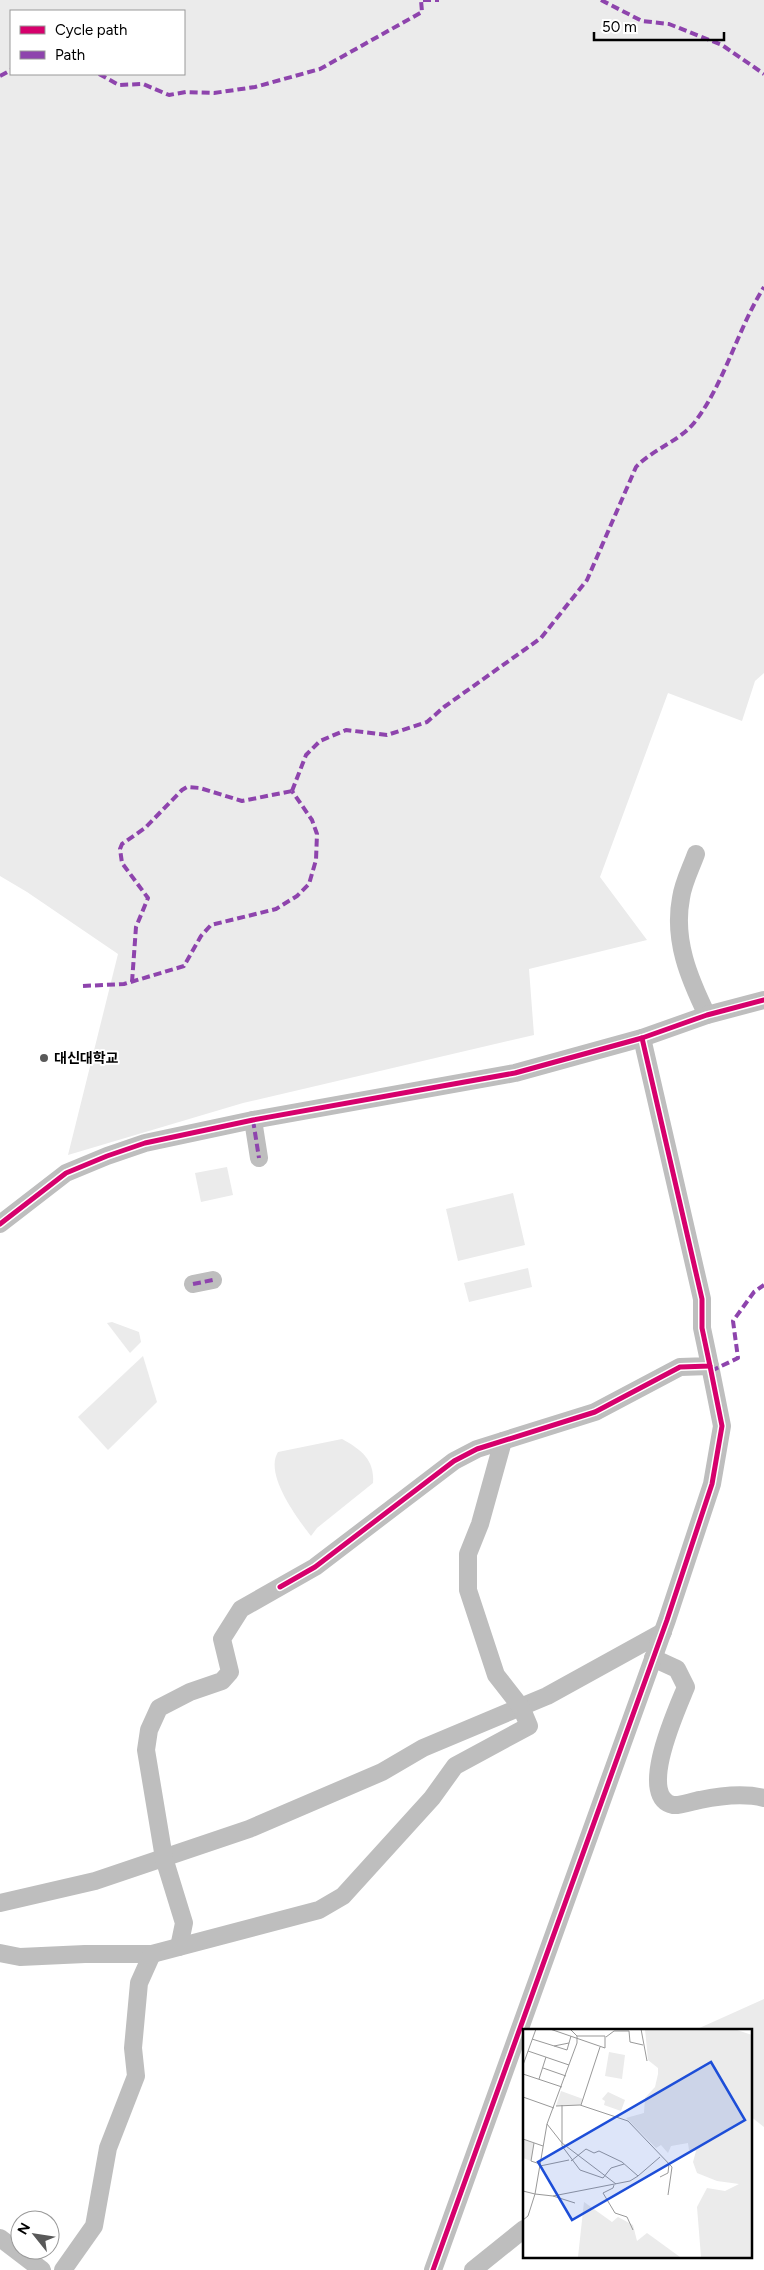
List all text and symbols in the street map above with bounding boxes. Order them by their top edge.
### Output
legend [10,10,185,75]
scale bar [594,10,724,42]
text: 50 m [602,18,637,36]
text: Cycle path [55,21,127,39]
text: Path [55,46,85,64]
place label: 대신대학교 [54,1050,119,1067]
marker: 대신대학교 [38,1052,50,1064]
inset map [523,2029,752,2258]
north arrow [10,2210,60,2260]
text: N [14,2220,34,2238]

